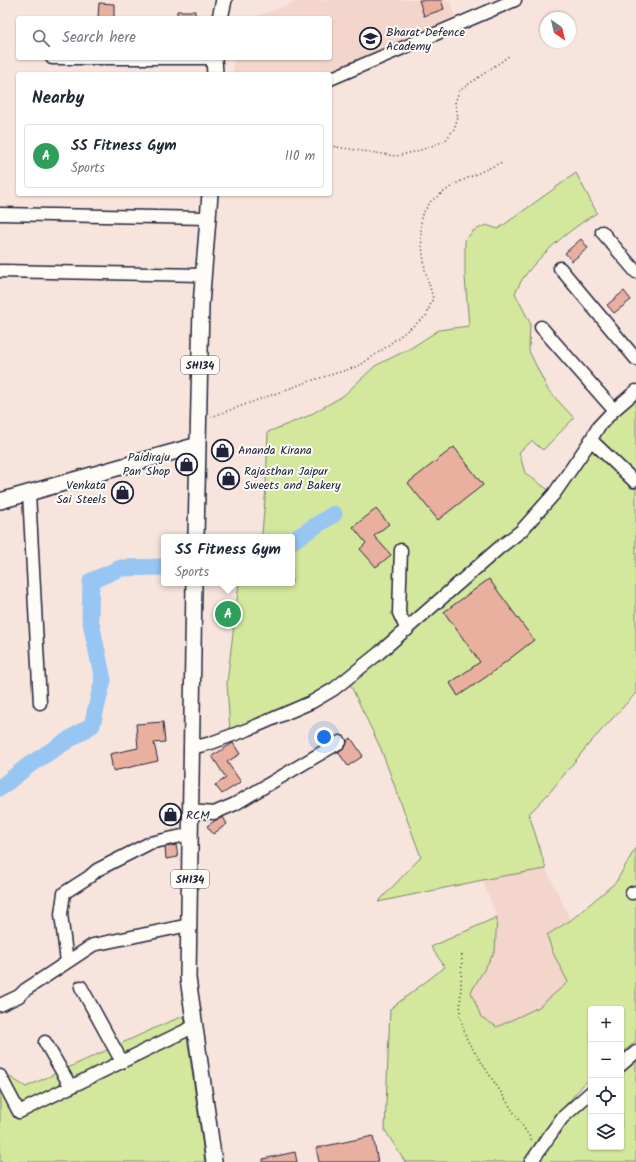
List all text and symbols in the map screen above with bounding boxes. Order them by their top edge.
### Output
north arrow [540,12,576,48]
search box [16,16,332,60]
place label: Bharat Defence Academy [386,23,466,56]
text: Search here [62,26,136,50]
school or university icon: Bharat Defence Academy [357,26,383,52]
icon: search [30,27,52,49]
text: Nearby [32,85,84,112]
text: SS Fitness Gym [71,134,177,158]
text: A [42,146,50,167]
text: 110 m [285,146,315,167]
text: Sports [71,158,105,179]
road number: SH134 [181,356,219,374]
shop icon: Ananda Kirana [209,437,235,463]
place label: Ananda Kirana [238,441,312,460]
place label: Paidiraju Pan Shop [123,448,170,481]
shop icon: Paidiraju Pan Shop [173,451,199,477]
place label: Rajasthan Jaipur Sweets and Bakery [244,462,341,495]
shop icon: Rajasthan Jaipur Sweets and Bakery [216,465,242,491]
place label: Venkata Sai Steels [56,476,106,509]
shop icon: Venkata Sai Steels [109,479,135,505]
popup [161,534,295,586]
text: SS Fitness Gym [175,538,281,562]
text: Sports [175,562,209,583]
pin: A [215,599,241,629]
your location [314,727,334,747]
shop icon: RCM [157,802,183,828]
place label: RCM [186,806,210,825]
road number: SH134 [171,870,209,888]
map controls [588,1006,624,1150]
button: + [588,1006,624,1042]
button: − [588,1042,624,1078]
button: locate [588,1078,624,1114]
button: layers [588,1114,624,1150]

